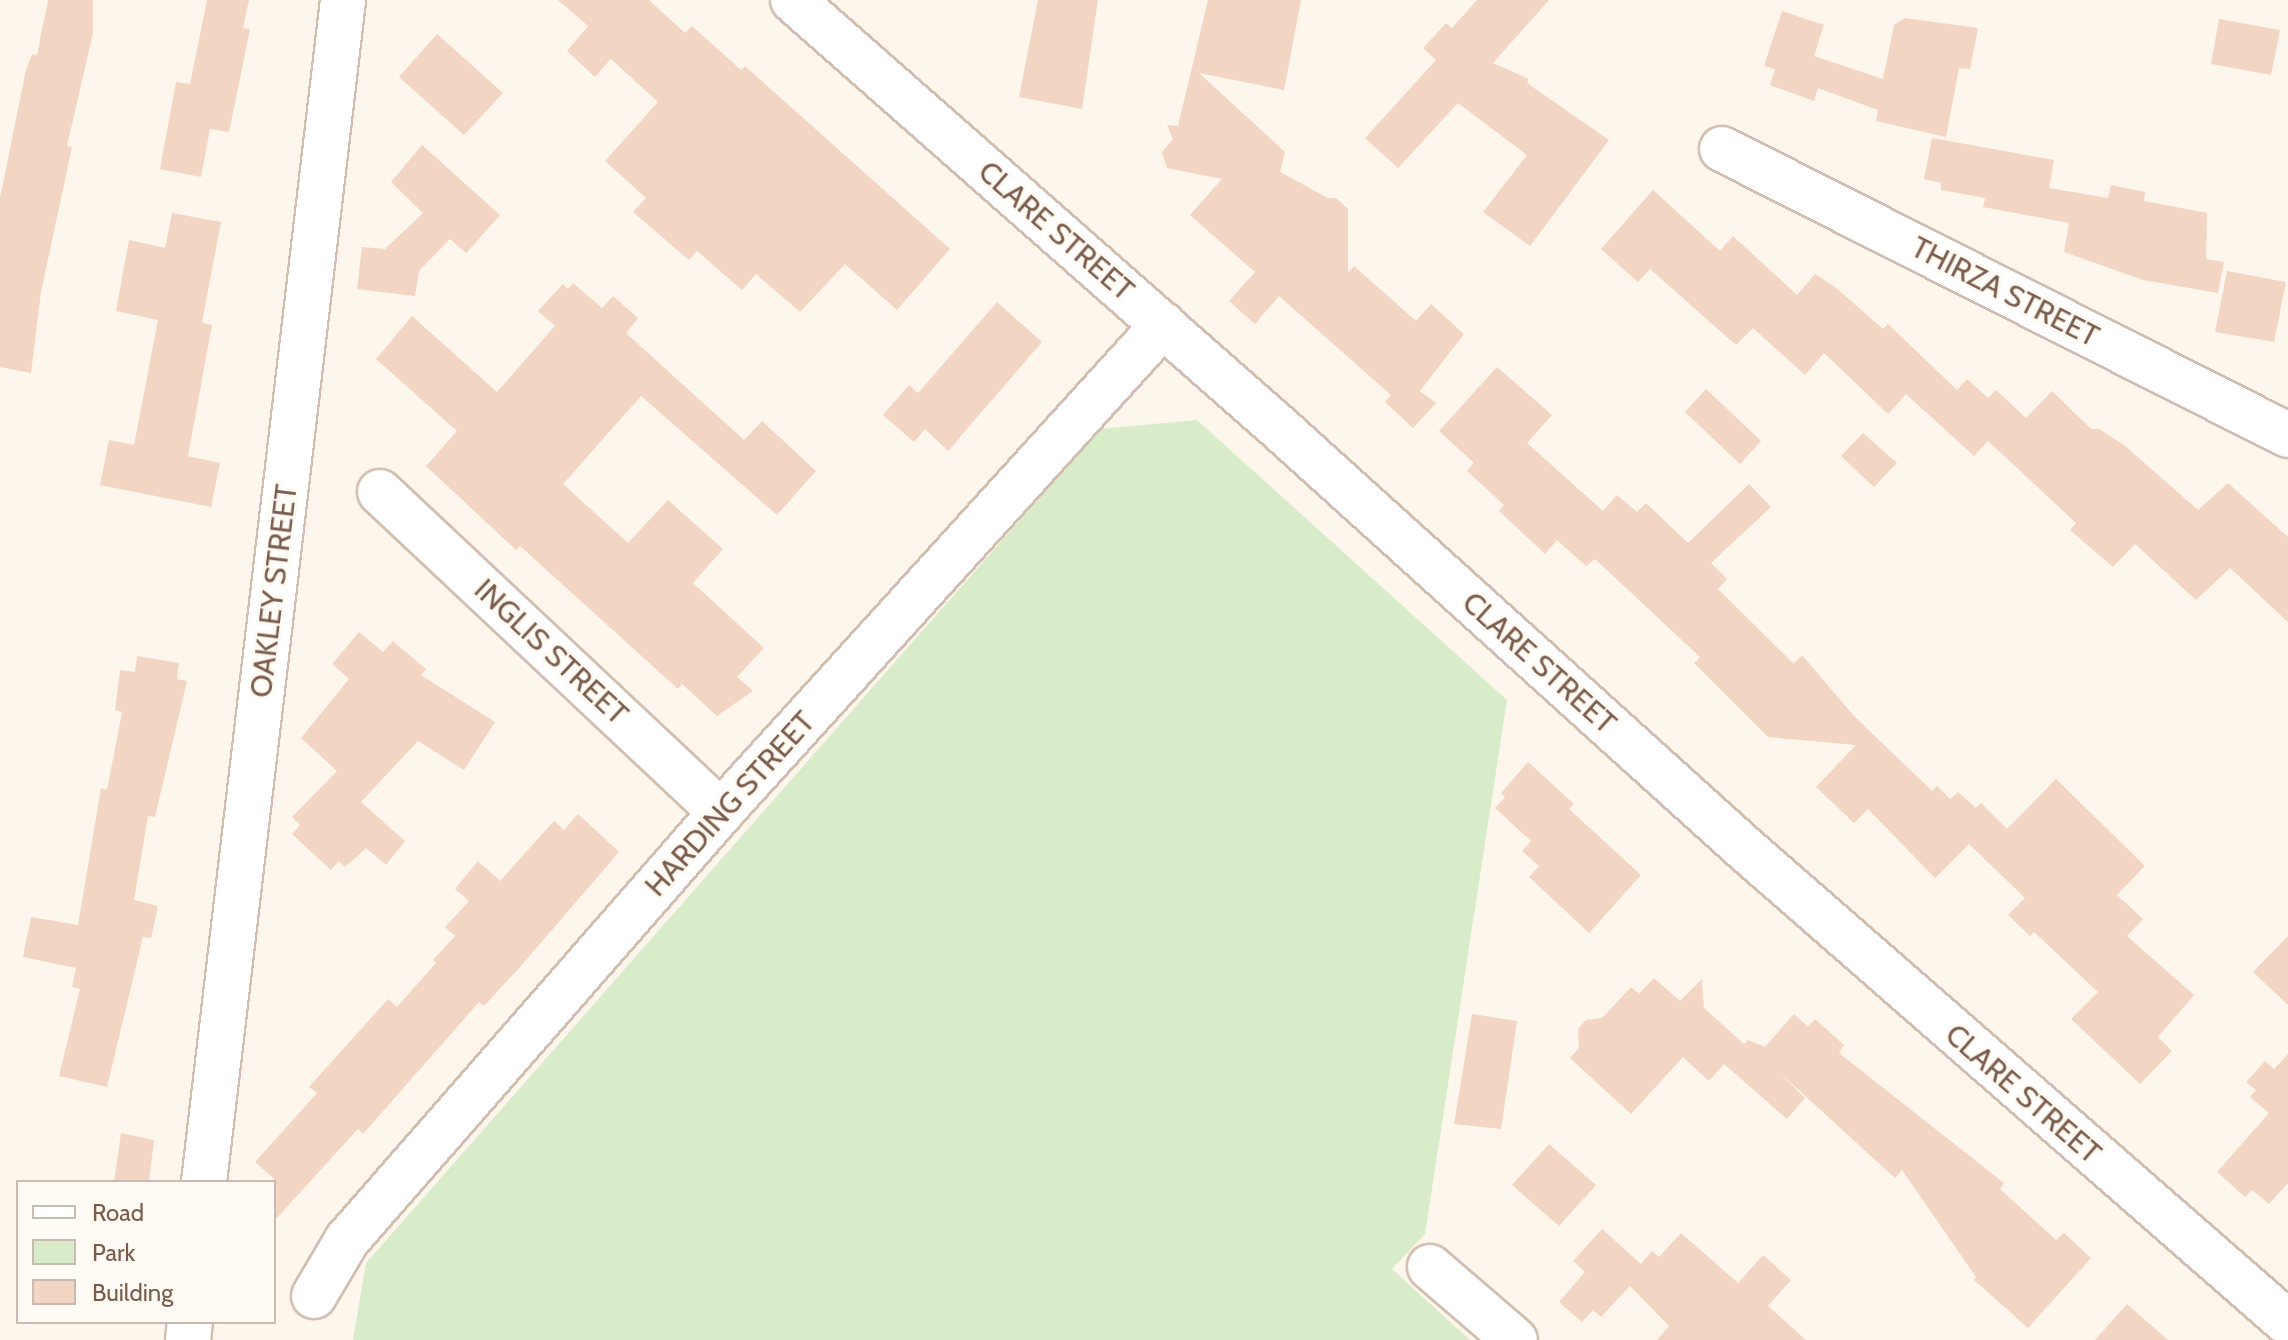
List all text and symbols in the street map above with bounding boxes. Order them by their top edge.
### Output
street label: CLARE STREET [971,154,1141,308]
street label: THIRZA STREET [1905,229,2105,355]
street label: OAKLEY STREET [243,482,305,700]
street label: INGLIS STREET [467,572,635,732]
street label: CLARE STREET [1455,585,1623,741]
street label: HARDING STREET [638,704,822,904]
street label: CLARE STREET [1938,1017,2108,1171]
legend [16,1180,276,1324]
text: Road [92,1198,144,1227]
text: Park [92,1238,135,1267]
text: Building [92,1278,173,1307]

